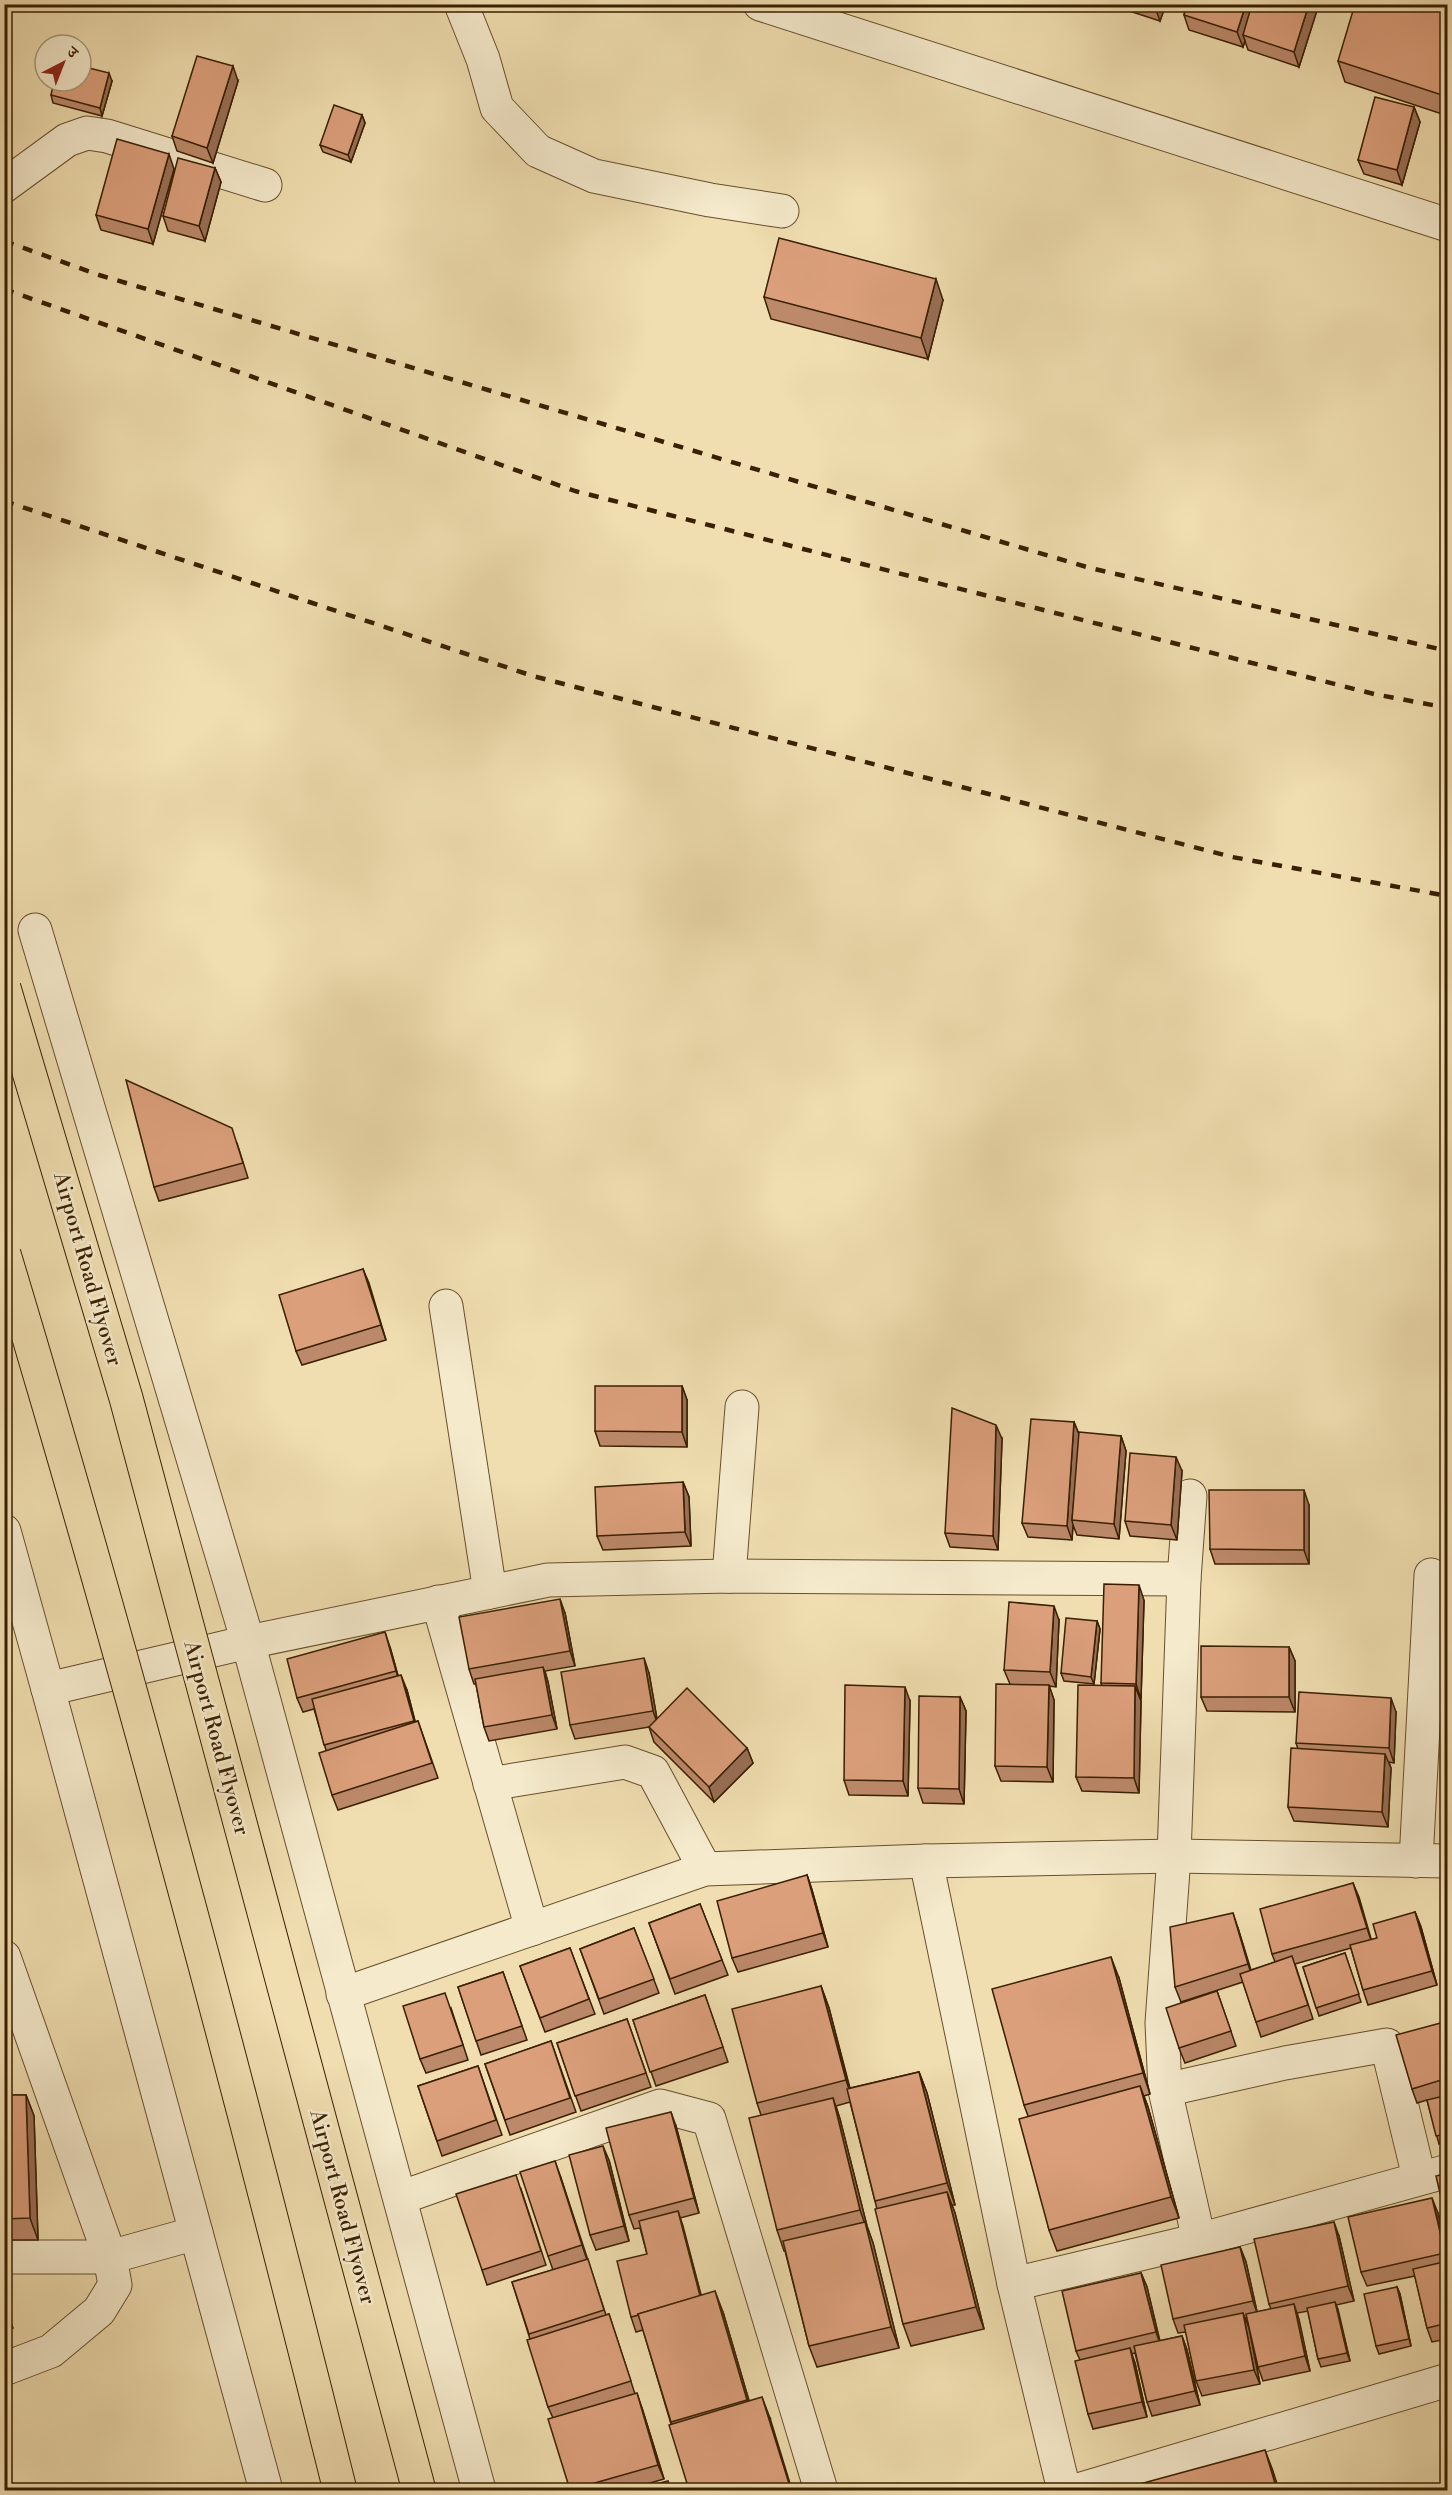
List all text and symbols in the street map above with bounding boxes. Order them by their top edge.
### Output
north arrow [33,33,93,93]
text: उ [62,42,83,64]
street label: Airport Road Flyover [47,1168,127,1369]
street label: Airport Road Flyover [177,1637,255,1838]
street label: Airport Road Flyover [303,2106,381,2307]

